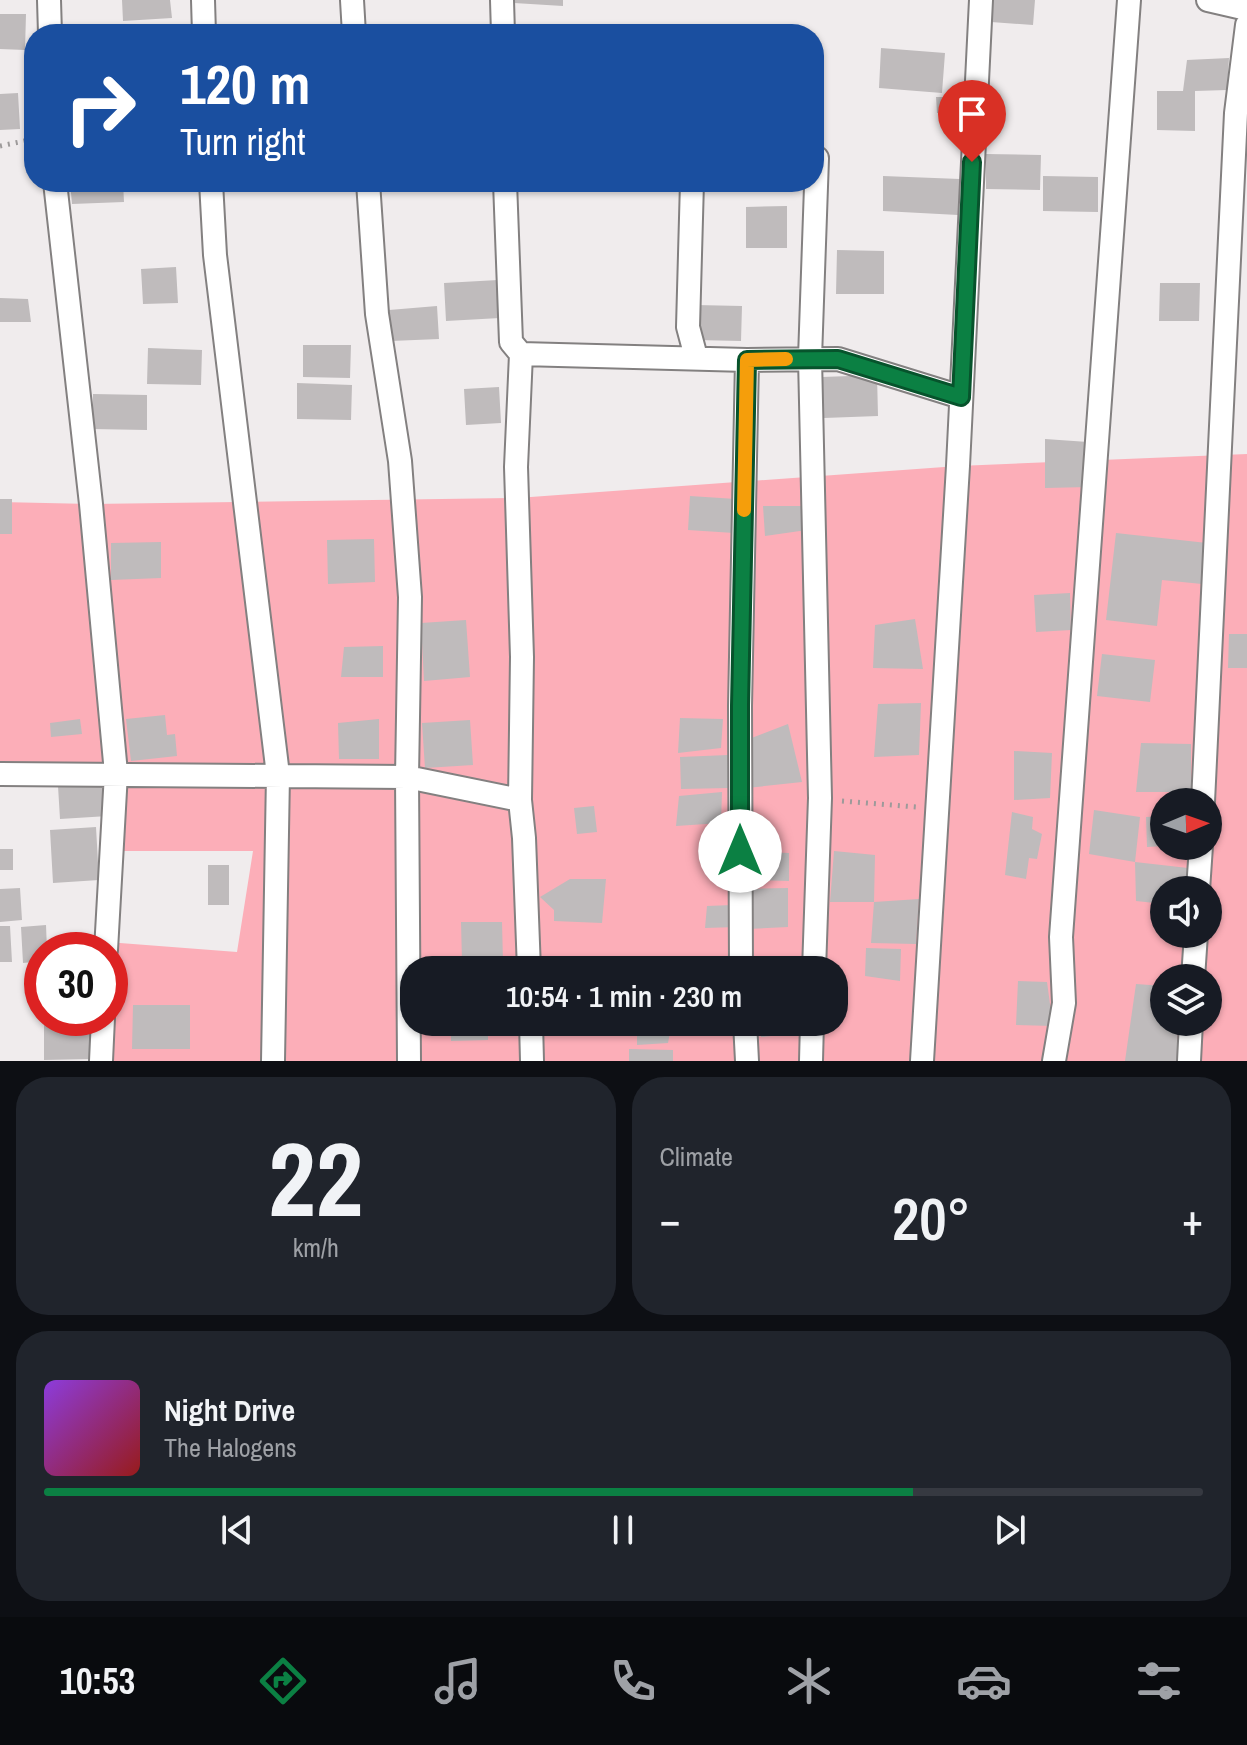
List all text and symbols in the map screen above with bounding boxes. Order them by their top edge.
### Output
text: 120 m [180,46,310,121]
icon: right [48,56,152,160]
pin [938,80,1006,162]
icon: arrive [950,92,994,136]
text: Turn right [180,118,305,166]
north arrow [1150,788,1222,860]
map controls [1150,788,1222,1036]
position arrow [698,809,782,893]
button: sound [1150,876,1222,948]
speed limit sign: 30 [24,932,128,1036]
button: layers [1150,964,1222,1036]
text: 10:54 · 1 min · 230 m [506,976,742,1016]
text: 22 [268,1108,363,1248]
text: Climate [660,1139,733,1174]
text: 20° [892,1178,971,1259]
text: − [660,1189,681,1249]
text: + [1182,1189,1203,1249]
text: km/h [293,1230,339,1265]
text: Night Drive [164,1390,295,1430]
text: The Halogens [164,1430,297,1465]
icon: previous [215,1508,259,1552]
icon: pause [601,1508,645,1552]
icon: next [988,1508,1032,1552]
icon: directions [255,1653,311,1709]
icon: music [430,1653,486,1709]
icon: phone [605,1653,661,1709]
icon: climate [781,1653,837,1709]
icon: car [956,1653,1012,1709]
icon: filters [1131,1653,1187,1709]
text: 10:53 [60,1657,135,1705]

